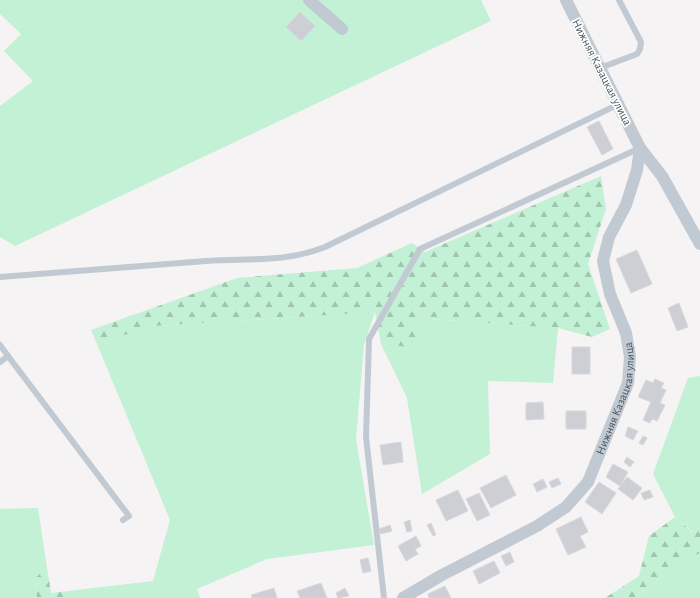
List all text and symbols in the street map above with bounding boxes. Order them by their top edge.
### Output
street label: Нижняя Казацкая улица [569,17,634,128]
street label: Нижняя Казацкая улица [594,341,636,456]

